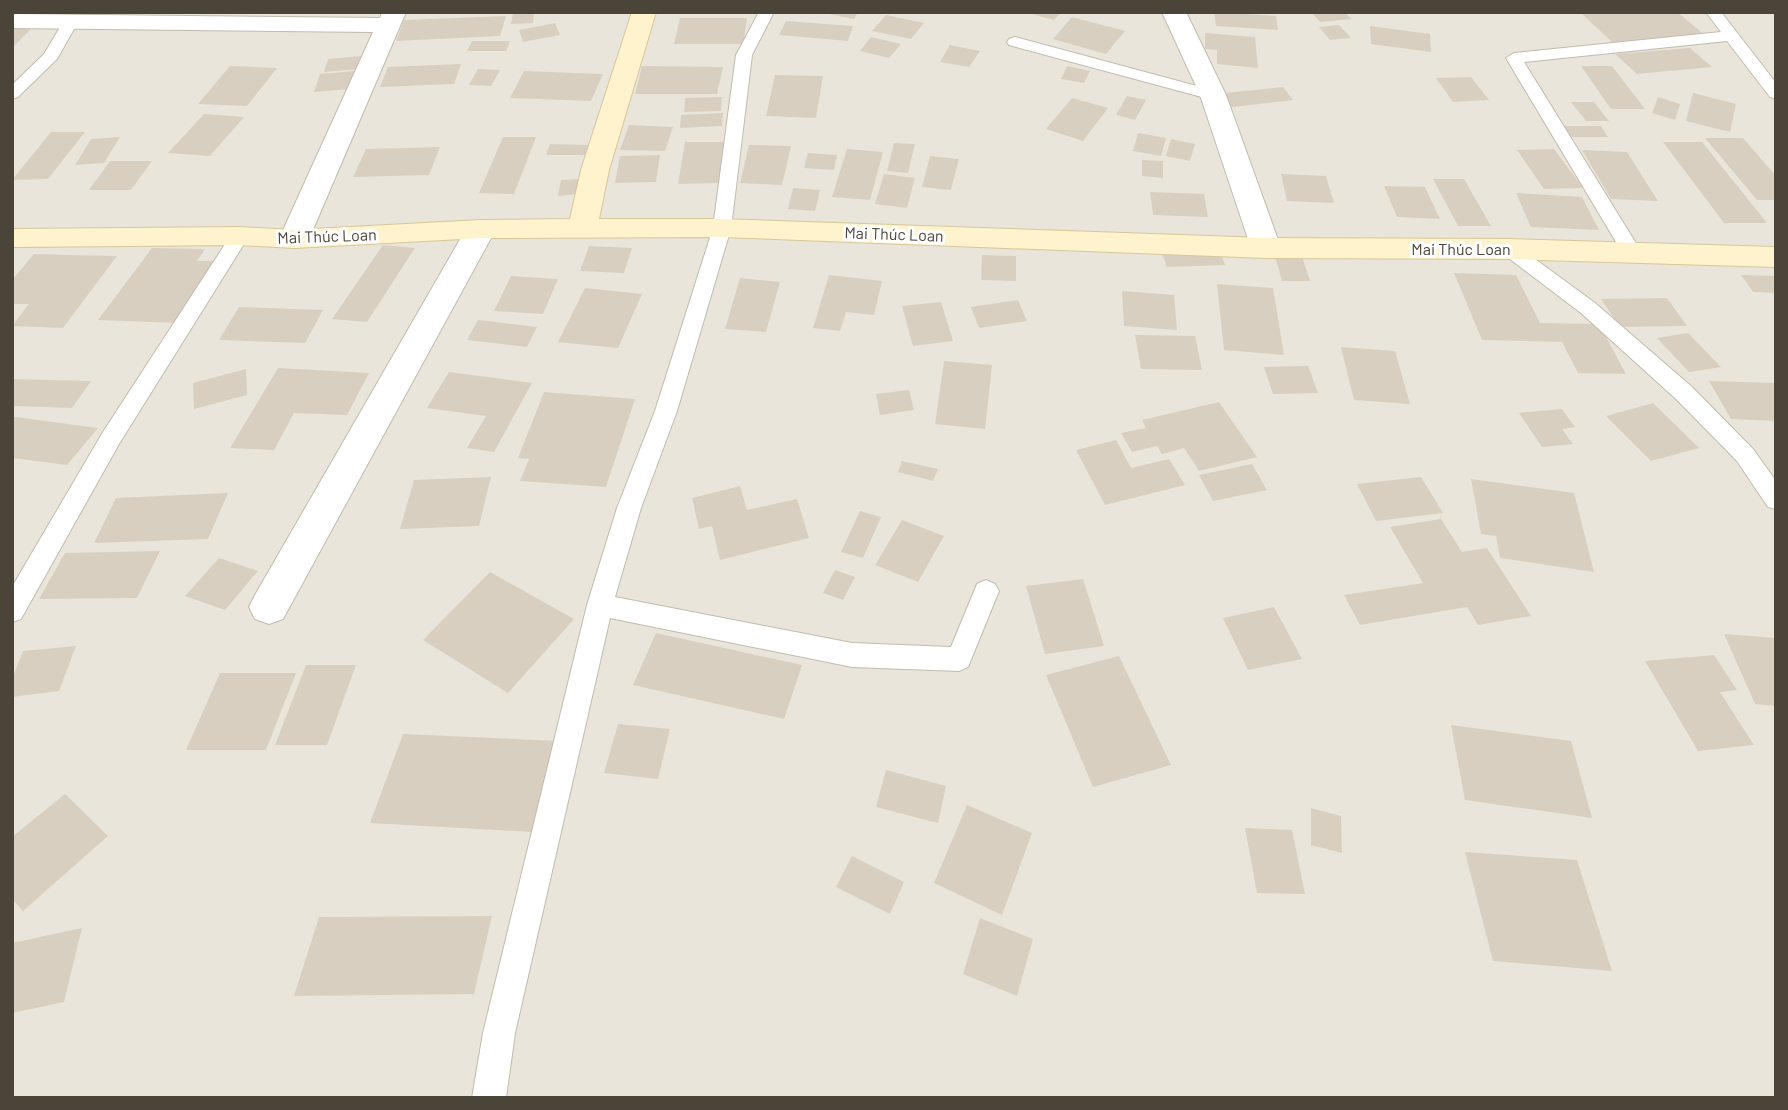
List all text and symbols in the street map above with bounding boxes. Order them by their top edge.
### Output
street label: Mai Thúc Loan [844,222,944,245]
street label: Mai Thúc Loan [277,224,377,247]
street label: Mai Thúc Loan [1411,239,1511,258]

